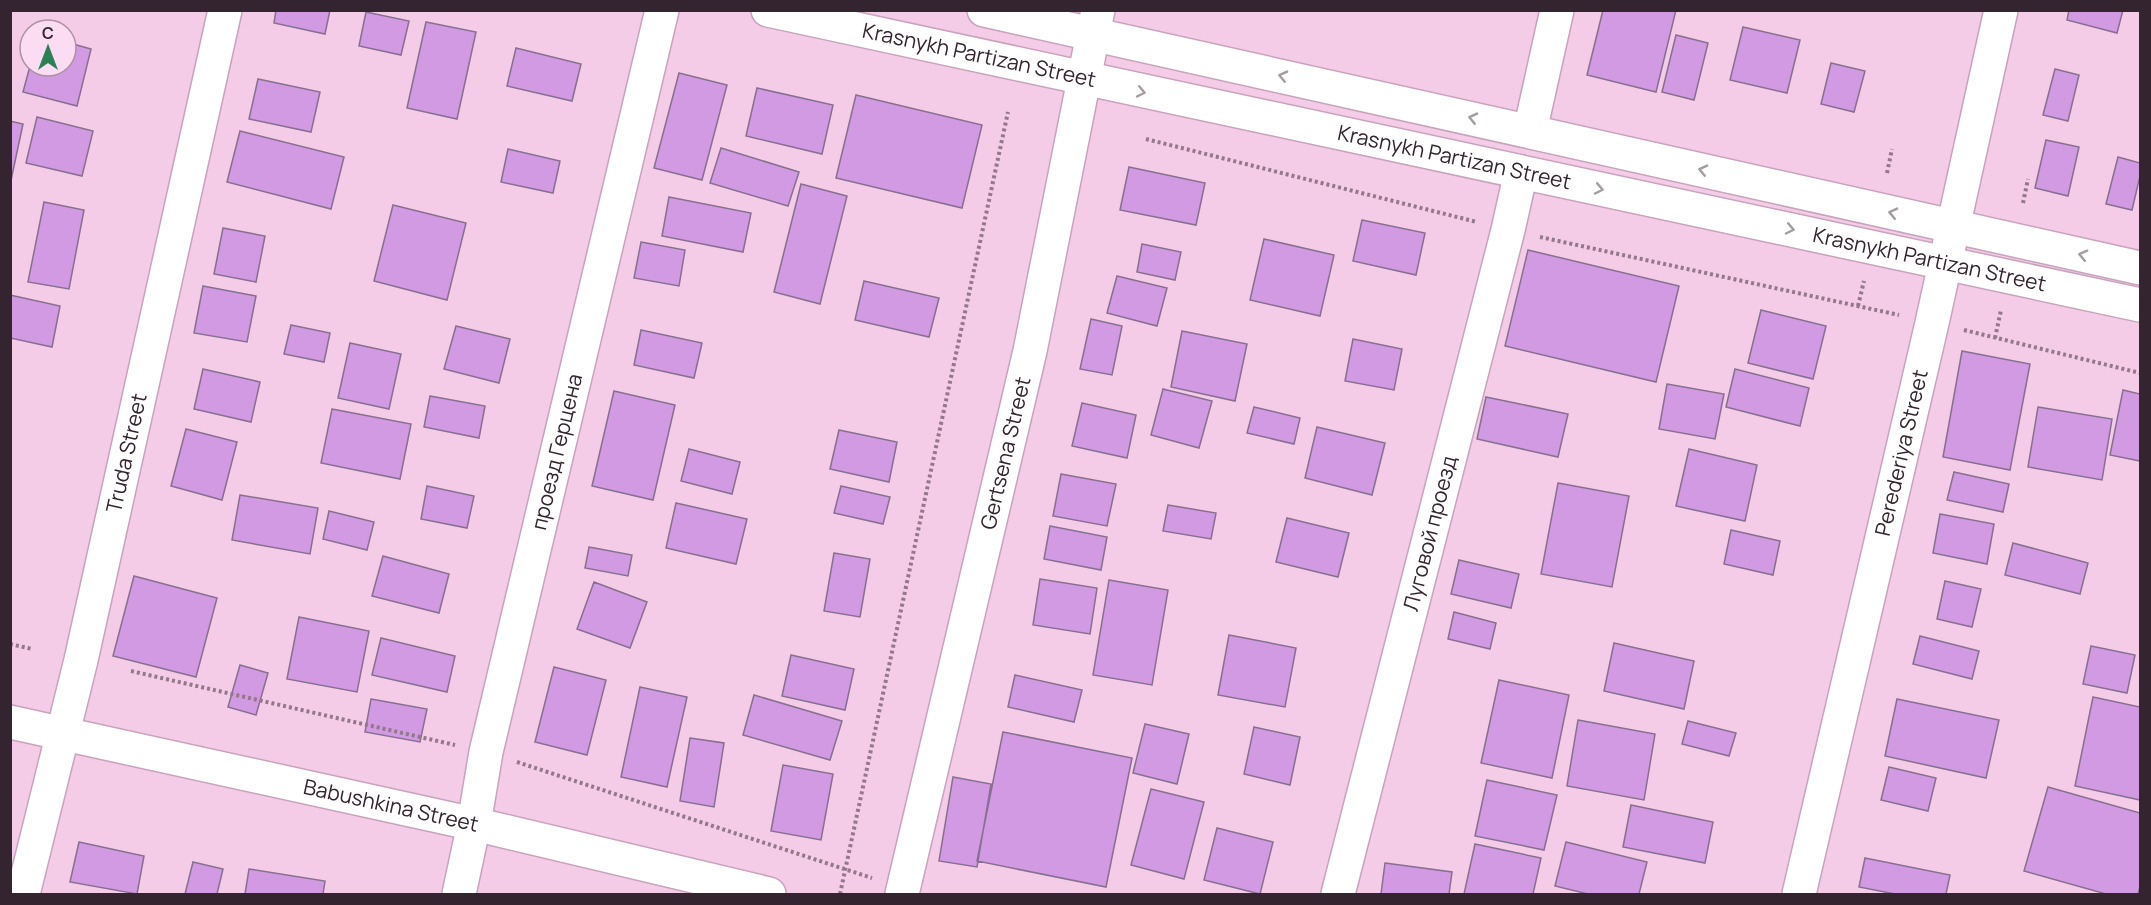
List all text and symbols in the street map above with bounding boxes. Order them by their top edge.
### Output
street label: Krasnykh Partizan Street [860,16,1099,93]
north arrow [18,18,78,78]
text: С [42,22,54,44]
one-way arrow [1278,70,1288,83]
one-way arrow [1136,85,1146,98]
one-way arrow [1468,113,1478,126]
street label: Krasnykh Partizan Street [1335,118,1574,195]
one-way arrow [1698,164,1708,177]
one-way arrow [1594,182,1604,195]
one-way arrow [1888,207,1898,220]
street label: Krasnykh Partizan Street [1810,220,2049,297]
one-way arrow [1785,222,1795,235]
one-way arrow [2079,250,2089,263]
street label: Perederiya Street [1868,367,1934,539]
street label: проезд Герцена [524,371,588,533]
street label: Gertsena Street [973,374,1037,532]
street label: Truda Street [99,390,153,515]
street label: Луговой проезд [1396,453,1463,614]
street label: Babushkina Street [301,772,481,838]

